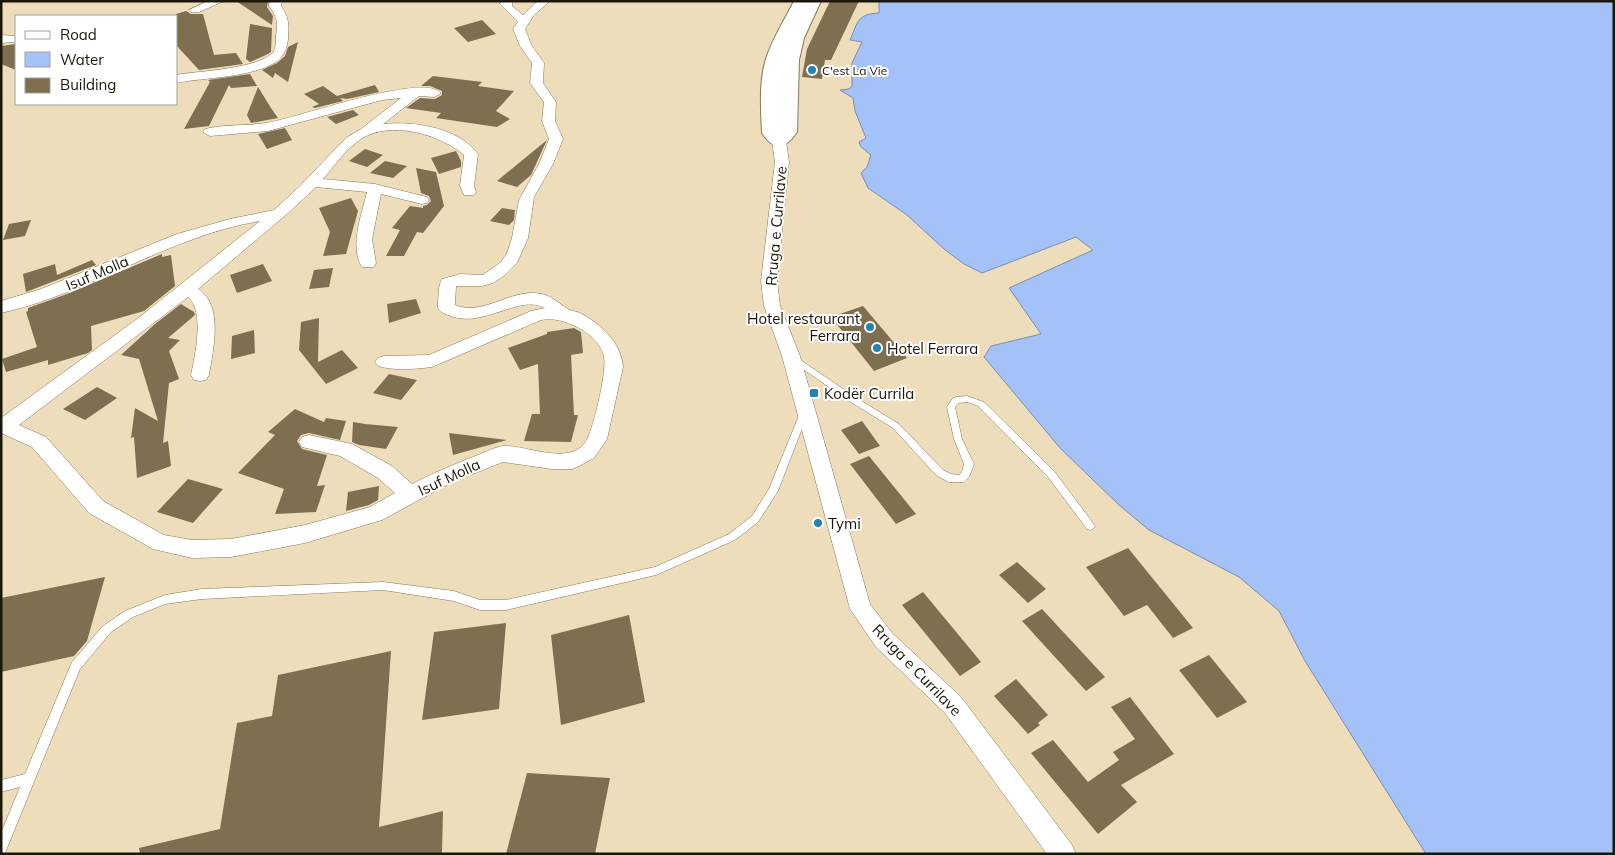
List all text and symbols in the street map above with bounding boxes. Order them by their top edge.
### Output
legend [15,15,178,105]
text: Road [60,25,97,44]
text: Water [60,50,104,69]
place label: C'est La Vie [822,63,887,78]
marker: C'est La Vie [806,64,818,76]
text: Building [60,75,116,94]
street label: Rruga e Currilave [761,165,791,287]
street label: Isuf Molla [63,251,131,295]
place label: Hotel restaurant Ferrara [747,309,860,345]
marker: Hotel restaurant Ferrara [864,321,876,333]
place label: Hotel Ferrara [887,339,978,358]
marker: Hotel Ferrara [871,342,883,354]
place label: Kodër Currila [824,384,914,403]
marker: Kodër Currila [808,387,820,399]
street label: Isuf Molla [415,454,483,500]
place label: Tymi [828,514,861,533]
marker: Tymi [812,517,824,529]
street label: Rruga e Currilave [868,620,966,720]

